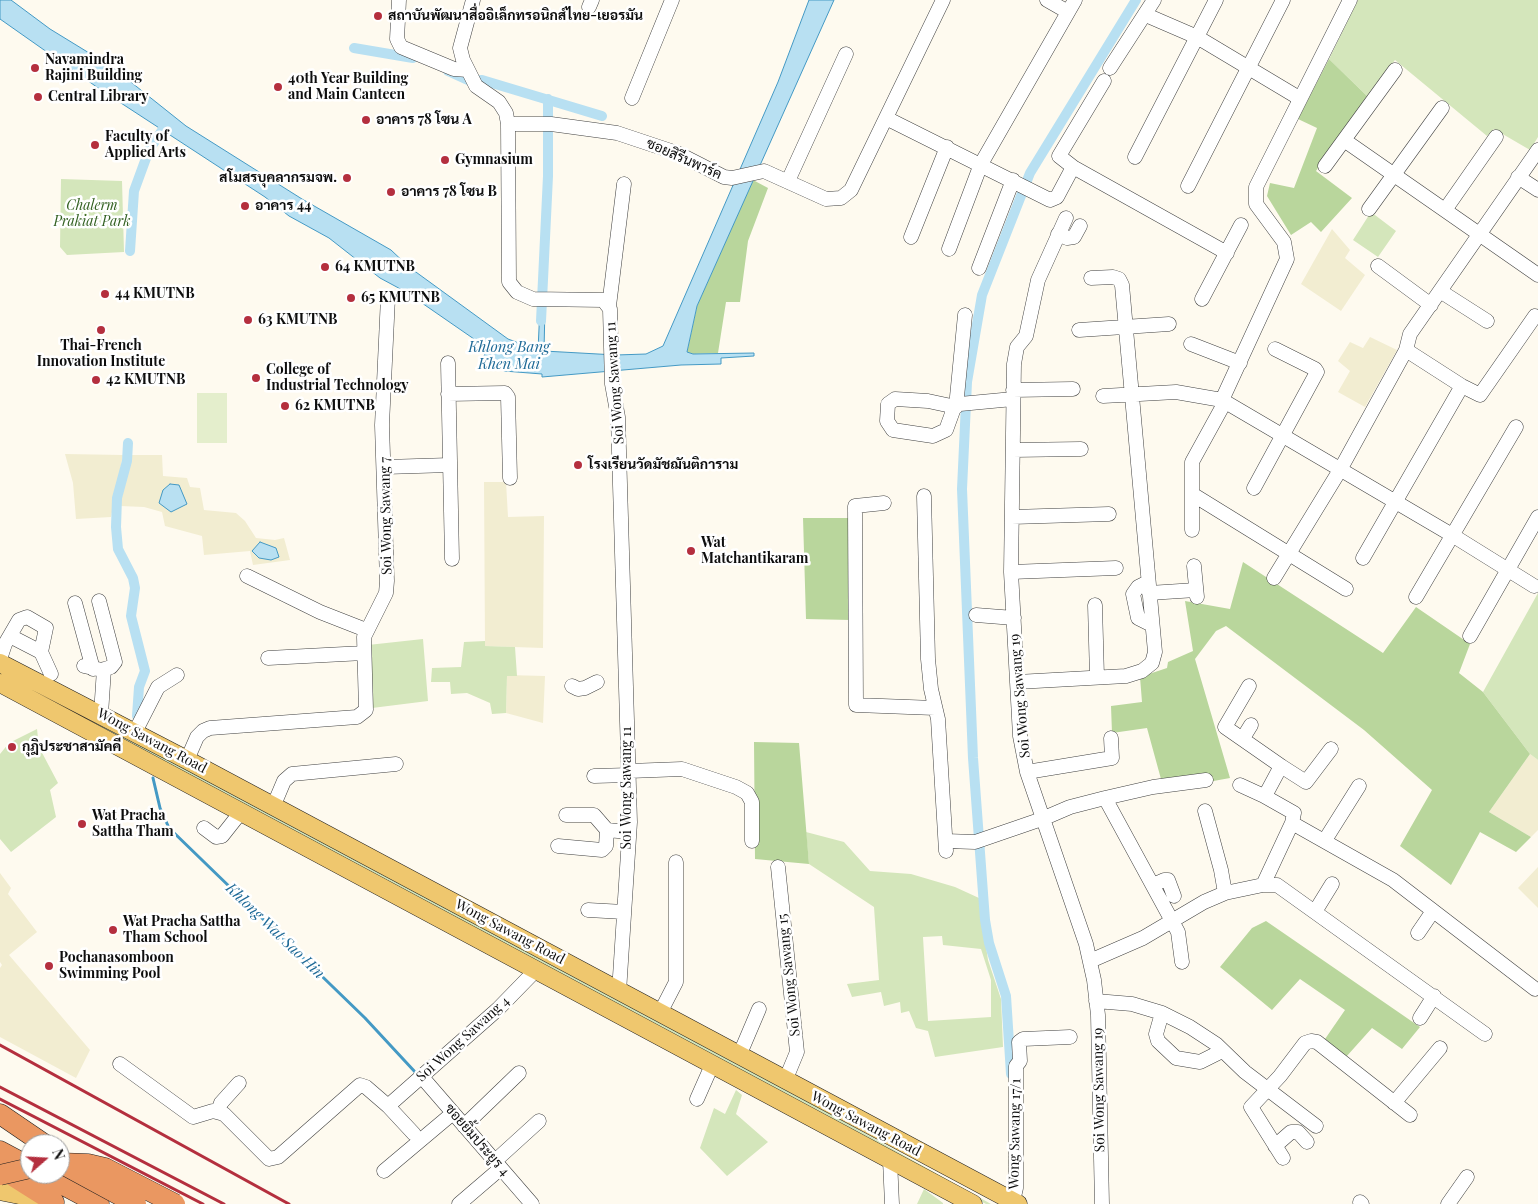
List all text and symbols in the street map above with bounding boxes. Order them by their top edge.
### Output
place label: สถาบันพัฒนาสื่ออิเล็กทรอนิกส์ไทย-เยอรมัน [388,8,643,24]
marker: สถาบันพัฒนาสื่ออิเล็กทรอนิกส์ไทย-เยอรมัน [372,10,384,22]
place label: Navamindra Rajini Building [45,52,142,84]
marker: Navamindra Rajini Building [29,62,41,74]
place label: 40th Year Building and Main Canteen [288,71,408,104]
marker: 40th Year Building and Main Canteen [272,81,284,93]
place label: Central Library [48,89,149,105]
marker: Central Library [32,91,44,103]
place label: อาคาร 78 โซน A [376,112,472,128]
marker: อาคาร 78 โซน A [360,114,372,126]
place label: Faculty of Applied Arts [105,129,186,162]
street label: ซอยสิรีนพาร์ค [644,135,724,183]
marker: Faculty of Applied Arts [89,139,101,151]
place label: Gymnasium [455,152,533,168]
marker: Gymnasium [439,154,451,166]
place label: สโมสรบุคลากรมจพ. [219,170,337,186]
marker: สโมสรบุคลากรมจพ. [341,172,353,184]
place label: อาคาร 78 โซน B [401,184,497,200]
marker: อาคาร 78 โซน B [385,186,397,198]
park label: Chalerm Prakiat Park [54,198,130,230]
place label: อาคาร 44 [255,198,311,214]
marker: อาคาร 44 [239,200,251,212]
place label: 64 KMUTNB [335,259,415,275]
marker: 64 KMUTNB [319,261,331,273]
place label: 44 KMUTNB [115,286,195,302]
marker: 44 KMUTNB [99,288,111,300]
place label: 65 KMUTNB [361,290,440,306]
marker: 65 KMUTNB [345,292,357,304]
place label: 63 KMUTNB [258,312,337,328]
marker: 63 KMUTNB [242,314,254,326]
street label: Soi Wong Sawang 11 [602,321,628,445]
marker: Thai-French Innovation Institute [95,324,107,336]
place label: Thai-French Innovation Institute [37,338,165,371]
water label: Khlong Bang Khen Mai [468,338,550,373]
place label: College of Industrial Technology [266,362,409,394]
place label: 42 KMUTNB [106,372,185,388]
marker: College of Industrial Technology [250,372,262,384]
marker: 42 KMUTNB [90,374,102,386]
place label: 62 KMUTNB [295,398,375,414]
marker: 62 KMUTNB [279,400,291,412]
street label: Soi Wong Sawang 7 [377,457,395,575]
place label: โรงเรียนวัดมัชฌันติการาม [588,457,738,473]
marker: โรงเรียนวัดมัชฌันติการาม [572,459,584,471]
place label: Wat Matchantikaram [701,535,809,568]
marker: Wat Matchantikaram [685,545,697,557]
street label: Soi Wong Sawang 19 [1006,633,1034,759]
street label: Wong Sawang Road [94,705,210,777]
street label: Soi Wong Sawang 11 [619,727,635,849]
place label: กุฎิประชาสามัคคี [22,739,121,755]
marker: กุฎิประชาสามัคคี [6,741,18,753]
place label: Wat Pracha Sattha Tham [92,808,174,840]
marker: Wat Pracha Sattha Tham [76,818,88,830]
water label: Khlong Wat Sao Hin [222,879,328,983]
street label: Wong Sawang Road [452,896,568,968]
street label: Soi Wong Sawang 15 [774,913,804,1037]
place label: Wat Pracha Sattha Tham School [123,914,240,946]
marker: Wat Pracha Sattha Tham School [107,924,119,936]
place label: Pochanasomboon Swimming Pool [59,950,174,982]
marker: Pochanasomboon Swimming Pool [43,960,55,972]
street label: Soi Wong Sawang 4 [413,993,513,1085]
street label: Soi Wong Sawang 19 [1090,1027,1108,1153]
street label: Wong Sawang 17/1 [1006,1078,1024,1190]
street label: Wong Sawang Road [808,1088,924,1160]
street label: ซอยยิ้มประยูร 4 [441,1101,513,1179]
north arrow [20,1134,70,1184]
text: N [48,1146,69,1162]

